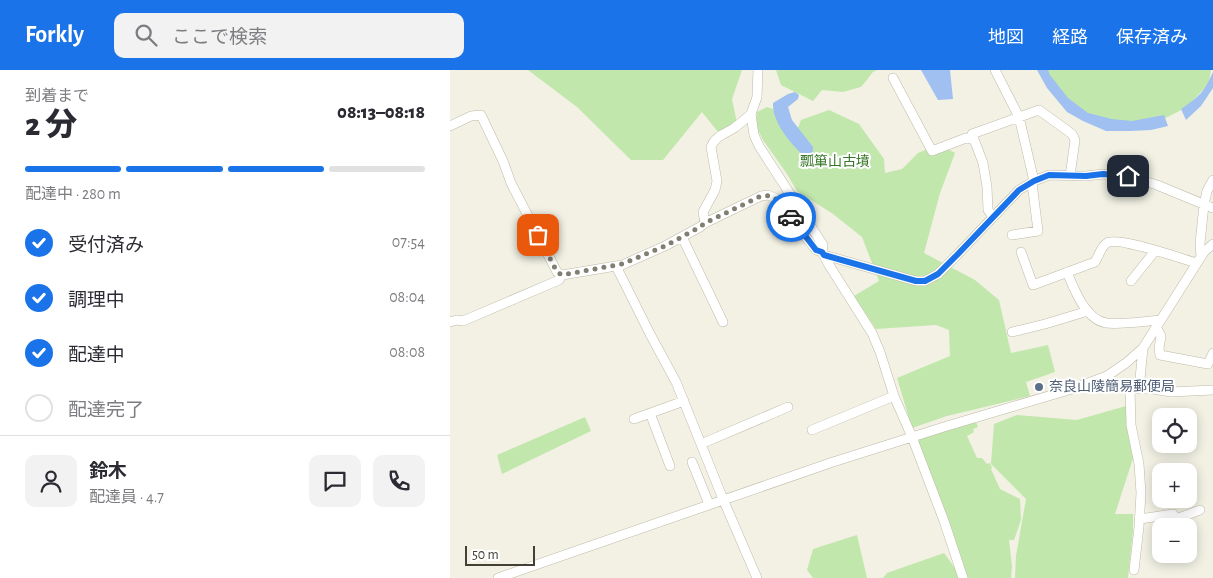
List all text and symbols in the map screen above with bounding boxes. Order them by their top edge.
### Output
search box [114,13,464,58]
icon: search [132,21,160,49]
text: Forkly [25,23,84,47]
text: ここで検索 [172,28,267,47]
text: 地図 [988,29,1024,47]
text: 経路 [1052,29,1088,47]
text: 保存済み [1116,29,1188,47]
text: 到着まで [25,88,89,104]
text: 08:13–08:18 [337,103,425,122]
text: 2 分 [25,109,77,141]
park label: 瓢箪山古墳 [800,154,870,169]
pin [1107,155,1149,197]
icon: home [1114,162,1142,190]
text: 配達中 · 280 m [25,186,121,202]
courier [766,192,816,242]
icon: car [777,203,805,231]
pin [517,214,559,256]
icon: bag [524,221,552,249]
icon: check [25,229,53,257]
text: 07:54 [392,234,425,250]
text: 受付済み [68,236,144,255]
icon: check [25,284,53,312]
text: 08:04 [389,289,425,305]
text: 調理中 [68,291,125,310]
icon: check [25,339,53,367]
text: 08:08 [389,344,425,360]
text: 配達中 [68,346,125,365]
place label: 奈良山陵簡易郵便局 [1049,379,1175,394]
marker: 奈良山陵簡易郵便局 [1033,381,1045,393]
text: 配達完了 [68,401,144,420]
map controls [1152,408,1197,563]
button: locate [1152,408,1197,453]
button: person [25,455,77,507]
button: chat [309,455,361,507]
button: phone [373,455,425,507]
text: 鈴木 [89,462,127,481]
button: + [1152,463,1197,508]
text: 配達員 · 4.7 [89,489,164,505]
button: − [1152,518,1197,563]
scale bar [465,543,535,566]
text: 50 m [472,548,499,562]

